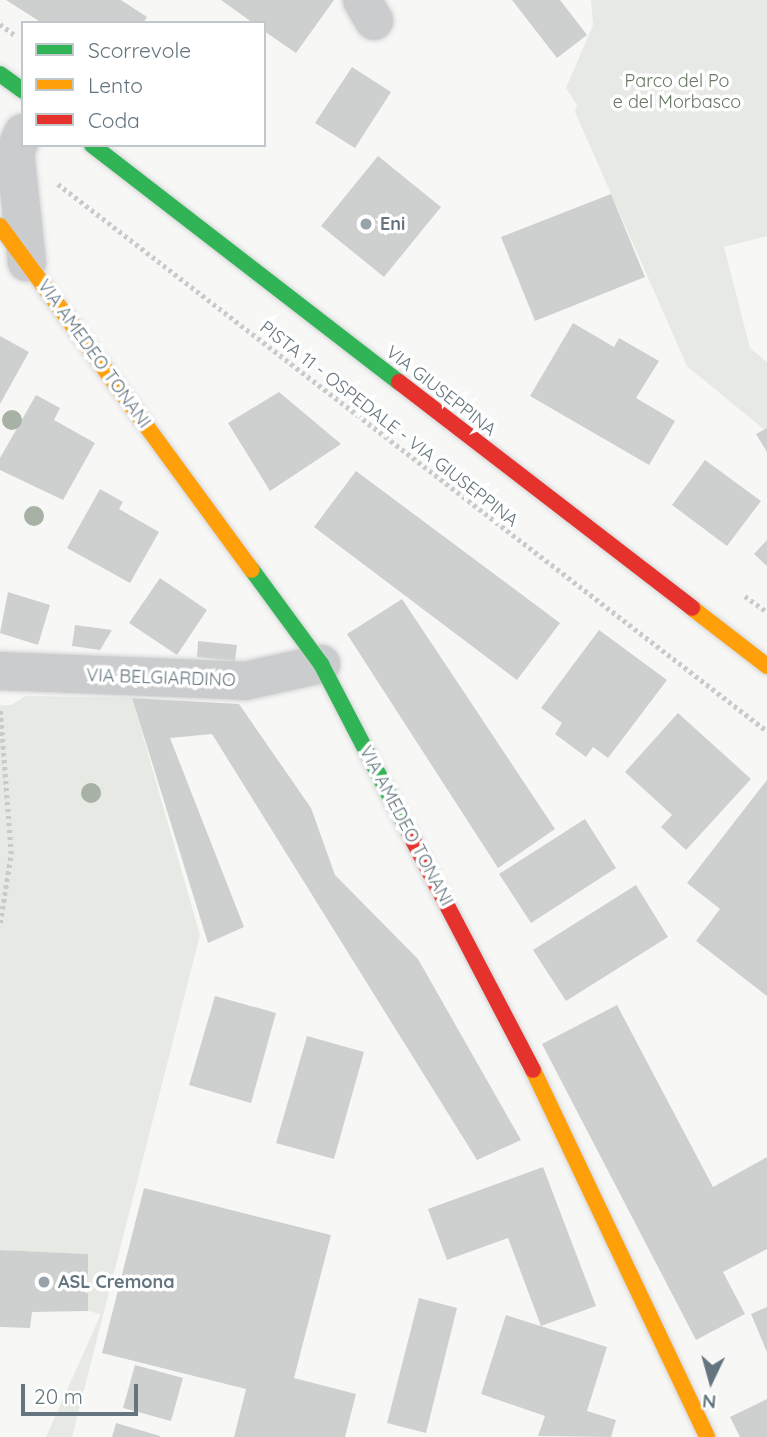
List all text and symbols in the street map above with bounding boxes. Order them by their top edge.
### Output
legend [21,21,266,147]
text: Scorrevole [88,37,191,63]
park label: Parco del Po e del Morbasco [613,71,741,114]
text: Lento [88,72,143,98]
text: Coda [88,107,140,133]
place label: Eni [380,213,405,235]
marker: Eni [358,216,374,232]
street label: VIA AMEDEO TONANI [33,276,155,432]
street label: PISTA 11 - OSPEDALE - VIA GIUSEPPINA [256,316,522,532]
street label: VIA GIUSEPPINA [382,341,500,441]
street label: VIA BELGIARDINO [86,665,236,691]
street label: VIA AMEDEO TONANI [355,742,457,910]
place label: ASL Cremona [58,1271,175,1293]
marker: ASL Cremona [36,1274,52,1290]
north arrow [676,1346,746,1416]
scale bar [24,1370,142,1414]
text: 20 m [34,1383,83,1409]
text: N [701,1389,717,1414]

